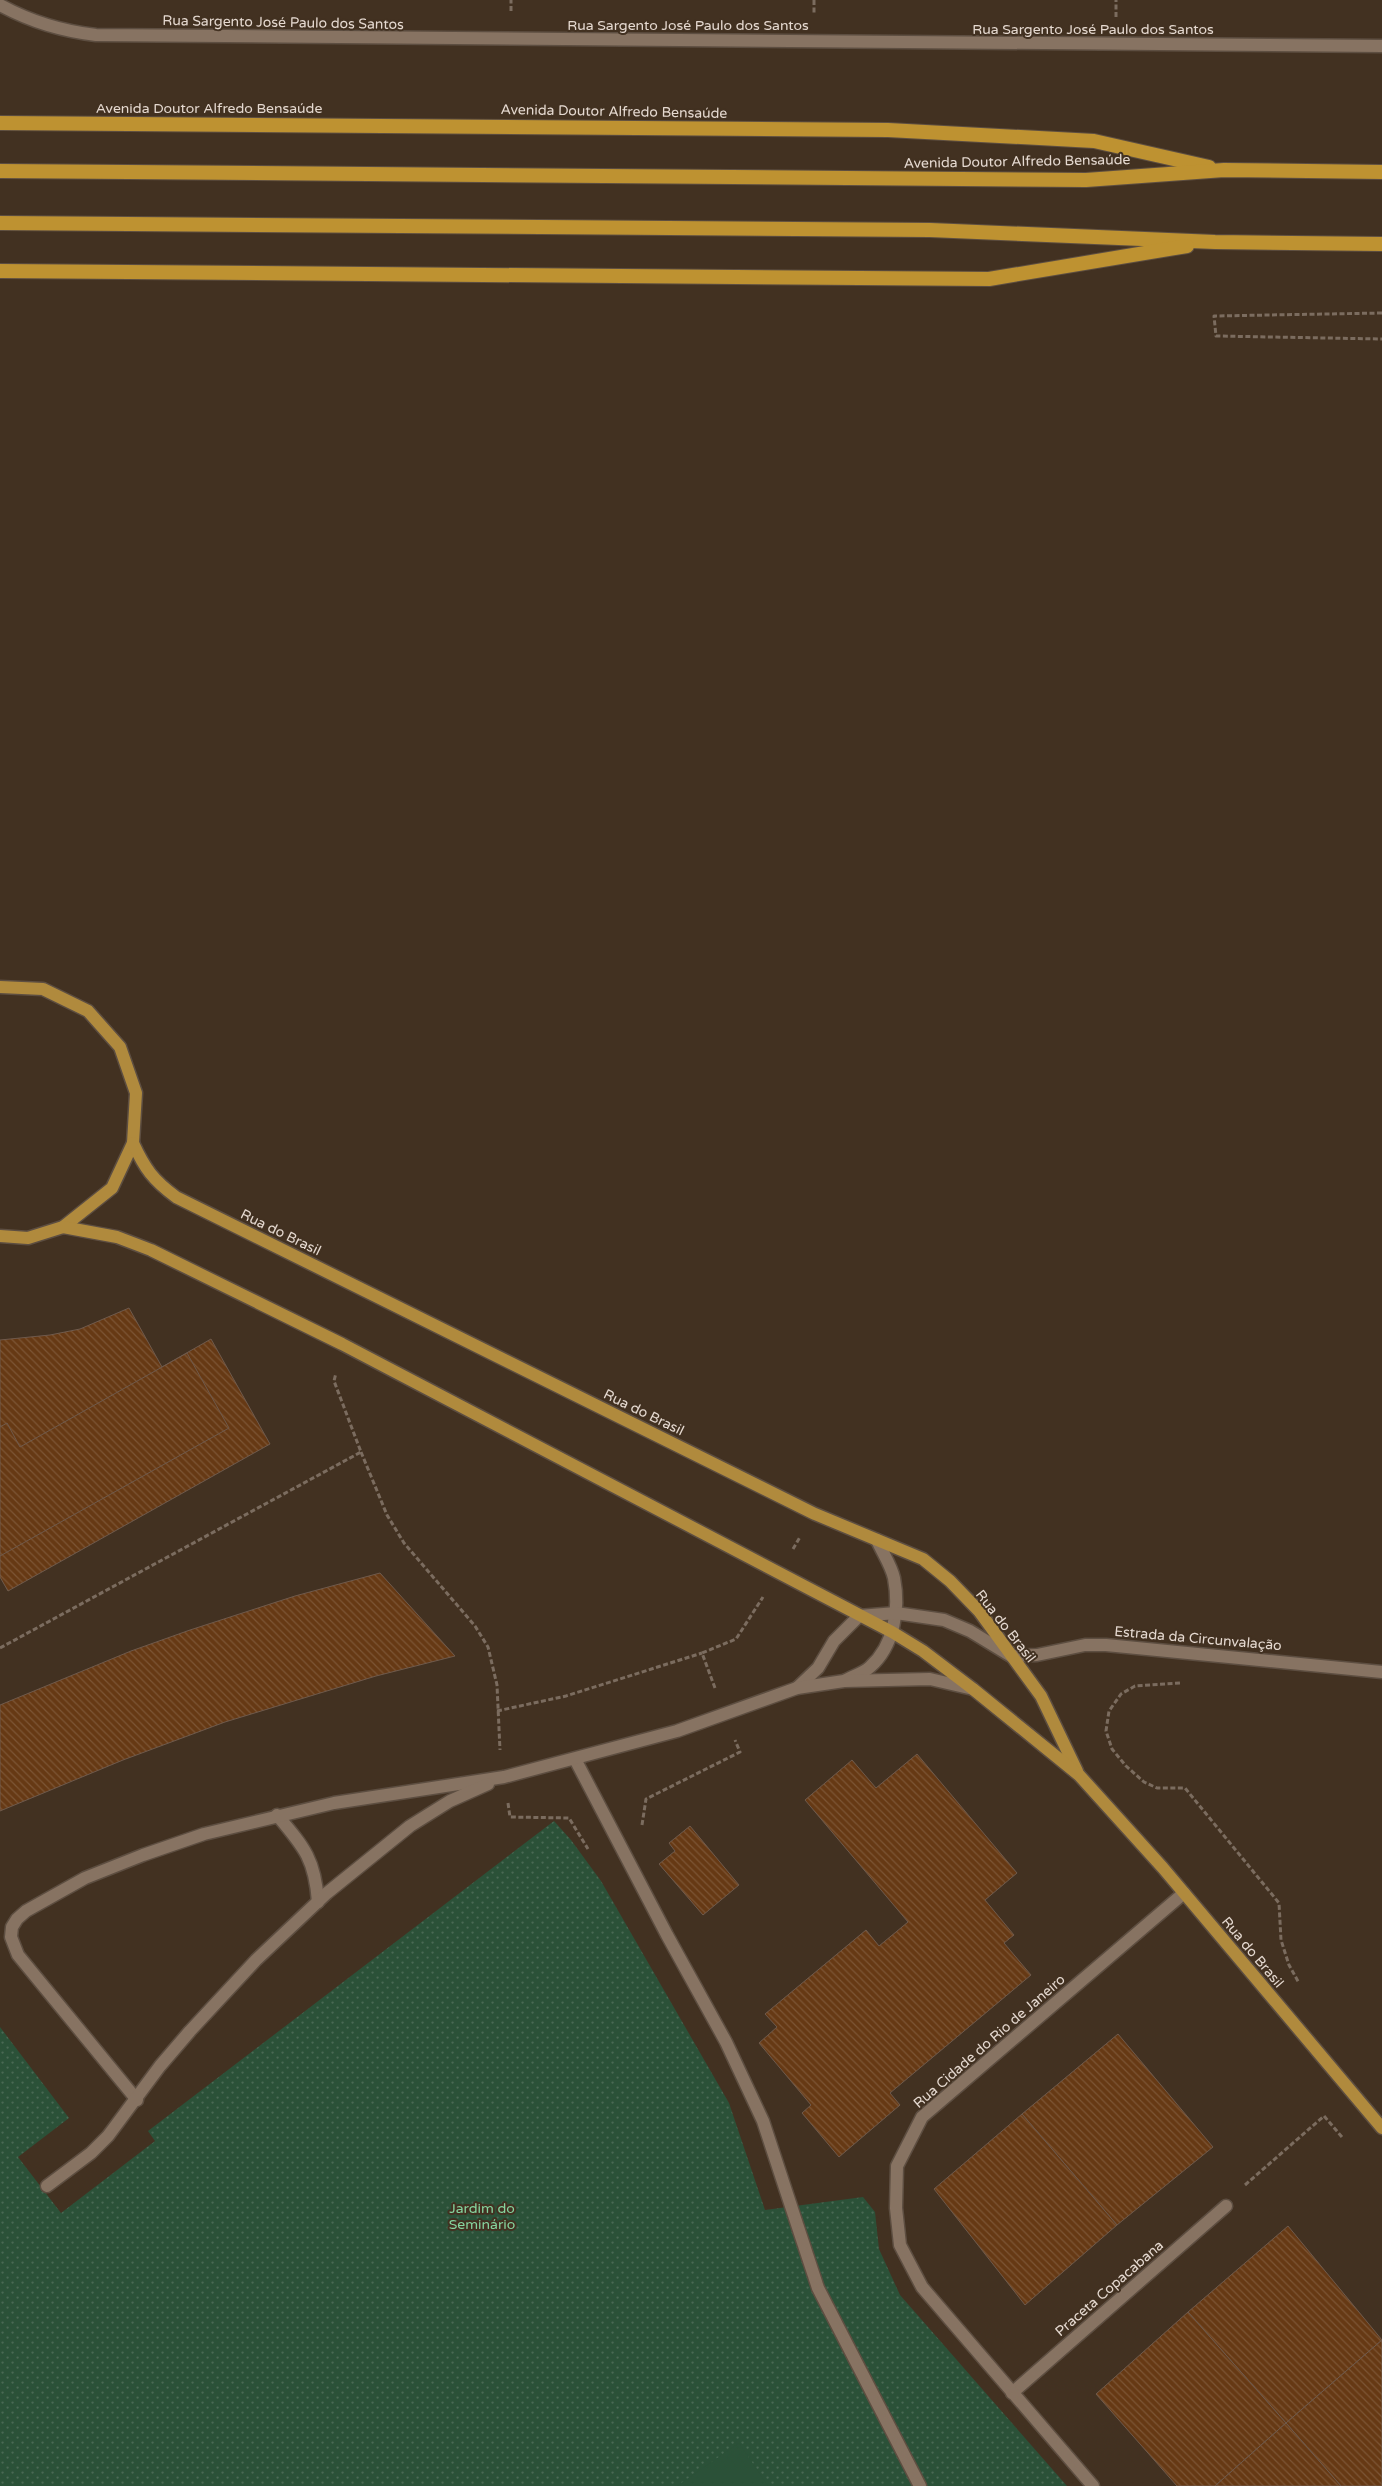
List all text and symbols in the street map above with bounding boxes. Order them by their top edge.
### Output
street label: Rua Sargento José Paulo dos Santos [162,12,404,33]
street label: Rua Sargento José Paulo dos Santos [567,17,809,34]
street label: Rua Sargento José Paulo dos Santos [972,21,1214,38]
street label: Avenida Doutor Alfredo Bensaúde [96,100,322,117]
street label: Avenida Doutor Alfredo Bensaúde [500,101,728,122]
street label: Avenida Doutor Alfredo Bensaúde [904,151,1131,172]
street label: Rua do Brasil [238,1206,324,1259]
street label: Rua do Brasil [601,1386,687,1439]
street label: Rua do Brasil [972,1587,1039,1666]
street label: Estrada da Circunvalação [1114,1623,1282,1654]
street label: Rua do Brasil [1218,1913,1287,1991]
street label: Rua Cidade do Rio de Janeiro [910,1971,1069,2112]
park label: Jardim do Seminário [449,2200,515,2233]
street label: Praceta Copacabana [1052,2237,1167,2340]

